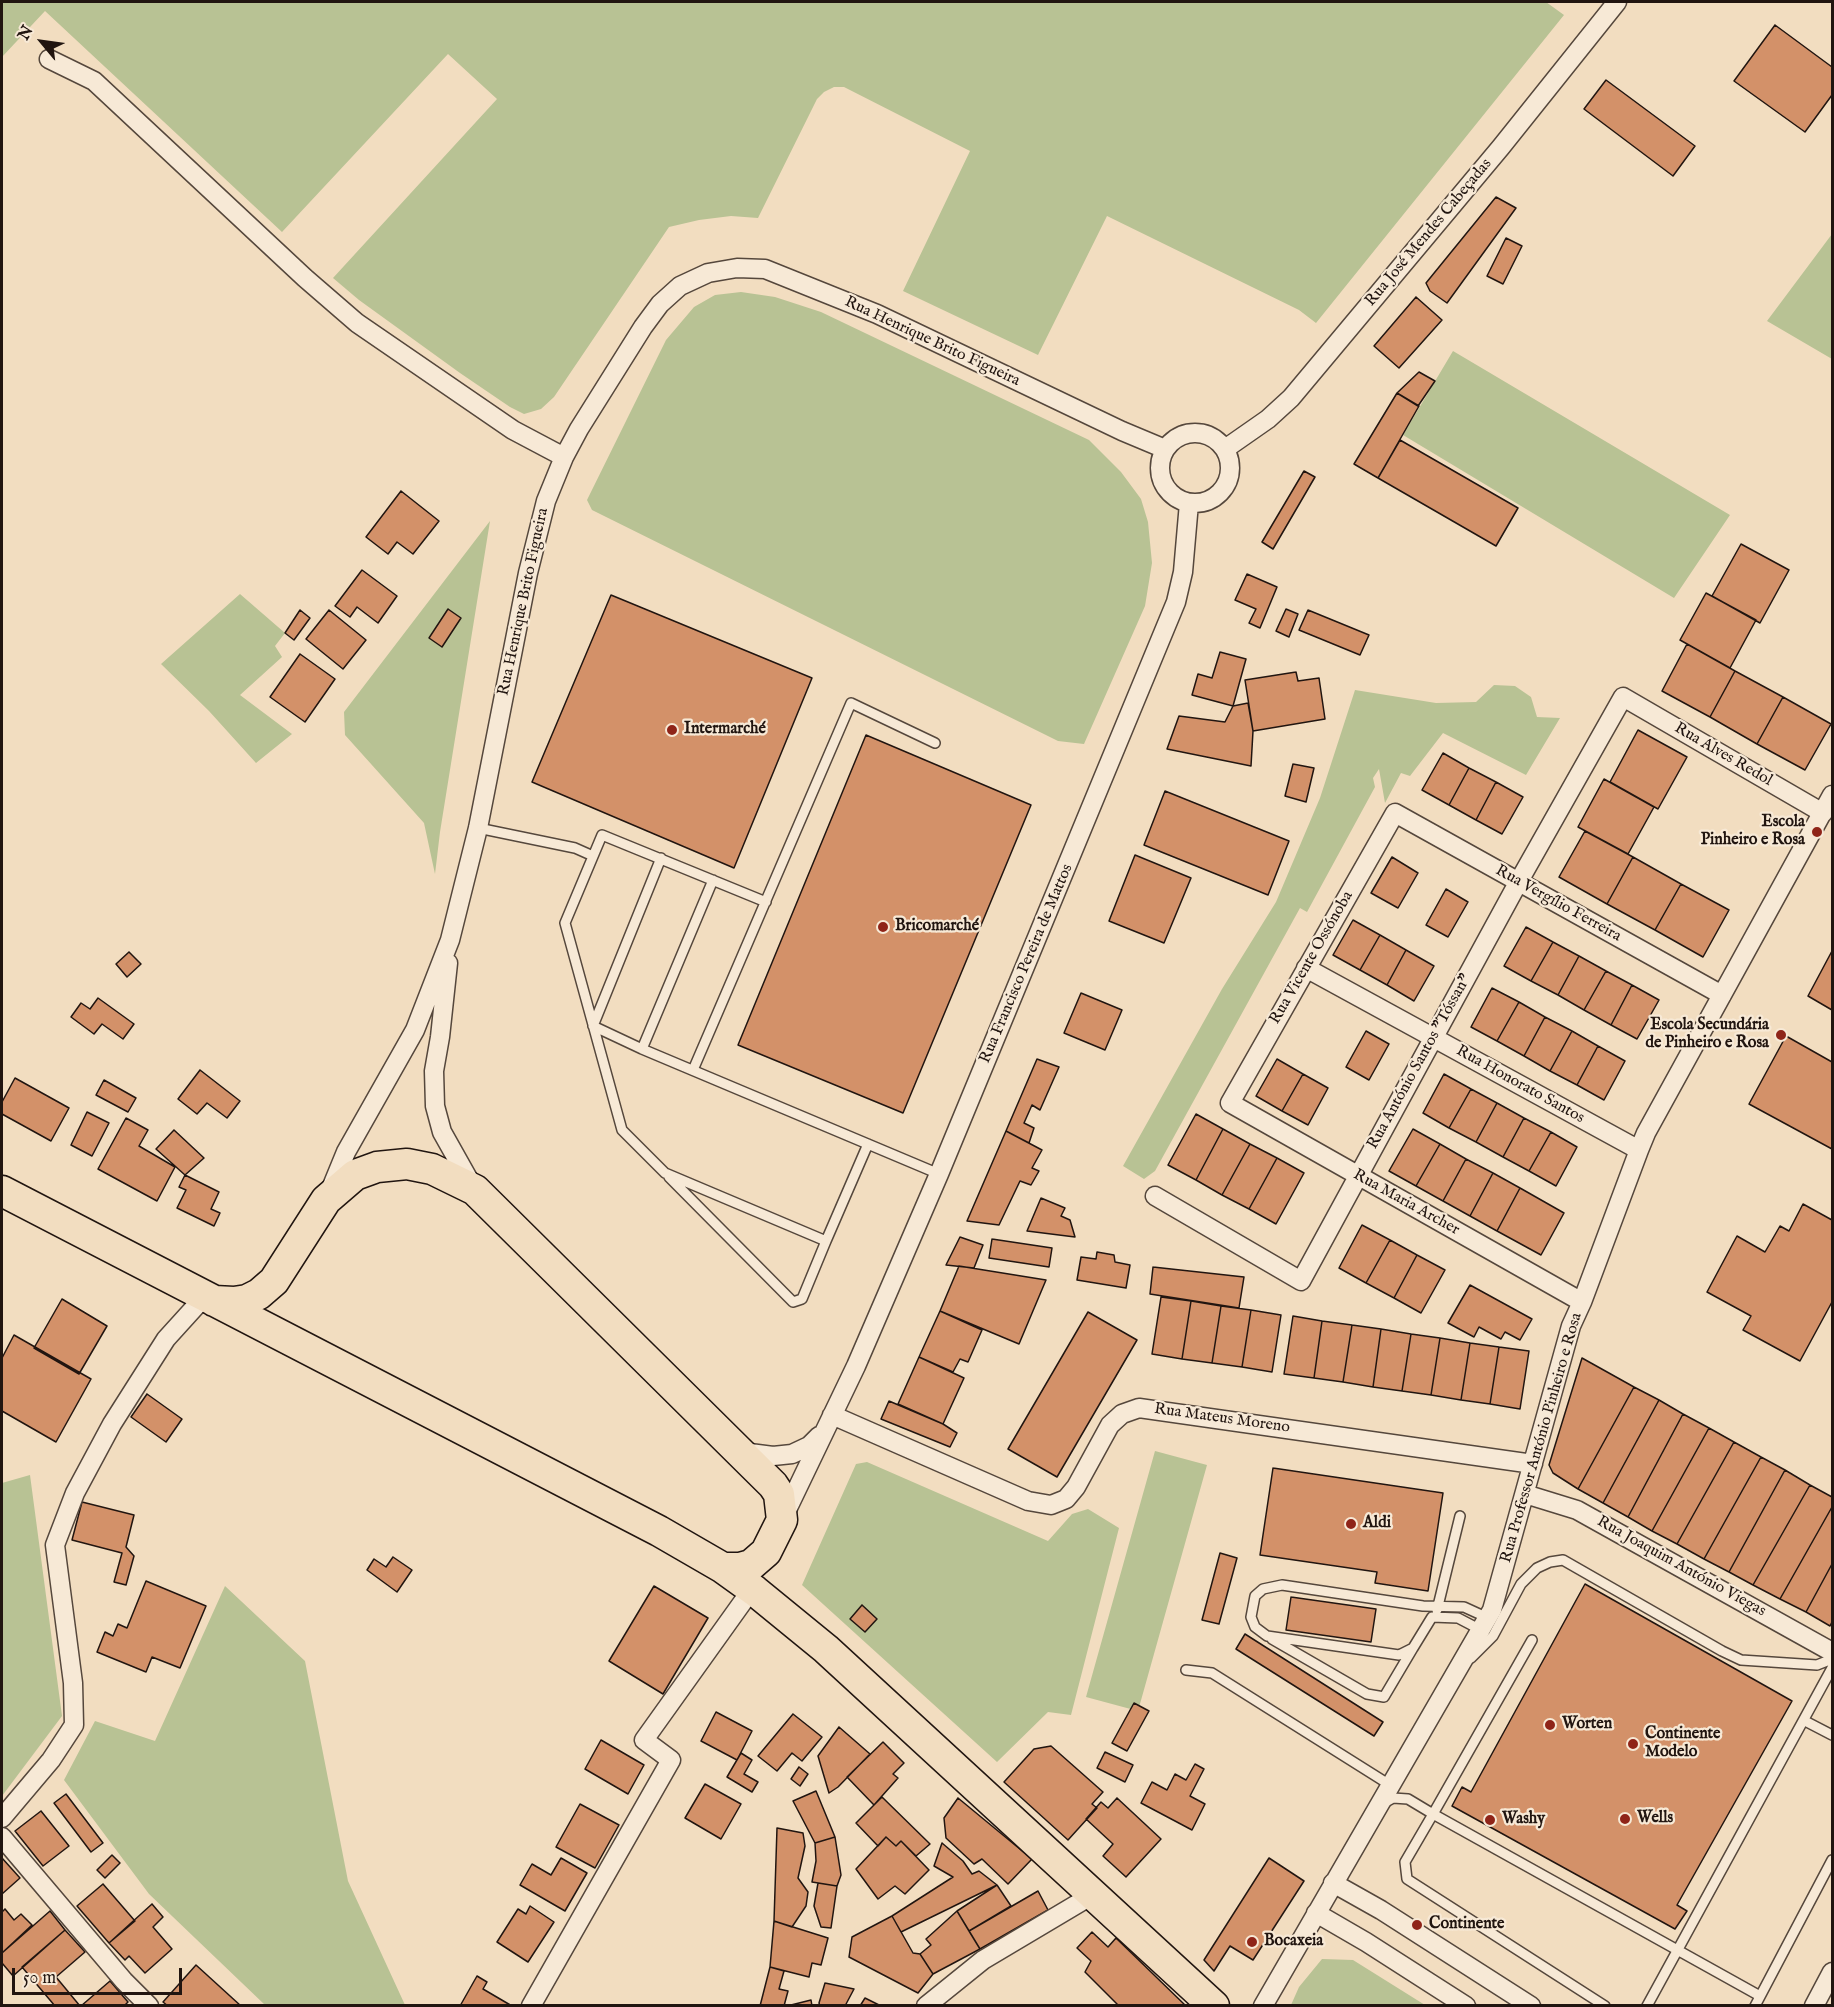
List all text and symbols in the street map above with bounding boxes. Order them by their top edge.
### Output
north arrow [12,12,72,72]
text: N [14,22,38,44]
street label: Rua José Mendes Cabeçadas [1362,155,1496,311]
street label: Rua Henrique Brito Figueira [841,293,1023,391]
street label: Rua Henrique Brito Figueira [495,506,553,698]
street label: Rua Alves Redol [1670,719,1776,791]
place label: Intermarché [684,720,766,740]
marker: Intermarché [665,723,679,737]
place label: Escola Pinheiro e Rosa [1701,813,1805,851]
marker: Escola Pinheiro e Rosa [1810,825,1824,839]
street label: Rua Vergílio Ferreira [1492,861,1624,947]
street label: Rua Francisco Pereira de Mattos [976,862,1078,1066]
street label: Rua Vicente Ossónoba [1266,888,1358,1028]
place label: Bricomarché [895,917,979,937]
marker: Bricomarché [876,920,890,934]
street label: Rua António Santos "Tóssan" [1364,971,1476,1153]
place label: Escola Secundária de Pinheiro e Rosa [1645,1016,1769,1054]
marker: Escola Secundária de Pinheiro e Rosa [1774,1028,1788,1042]
street label: Rua Honorato Santos [1453,1042,1587,1128]
street label: Rua Maria Archer [1349,1166,1463,1240]
street label: Rua Professor António Pinheiro e Rosa [1497,1311,1587,1565]
street label: Rua Mateus Moreno [1153,1400,1291,1438]
street label: Rua Joaquim António Viegas [1593,1513,1769,1621]
place label: Aldi [1363,1514,1391,1534]
marker: Aldi [1344,1517,1358,1531]
place label: Worten [1562,1715,1612,1735]
marker: Worten [1543,1718,1557,1732]
place label: Continente Modelo [1645,1725,1720,1763]
marker: Continente Modelo [1626,1737,1640,1751]
place label: Wells [1637,1809,1673,1829]
place label: Washy [1502,1810,1545,1830]
marker: Wells [1618,1812,1632,1826]
marker: Washy [1483,1813,1497,1827]
place label: Continente [1429,1915,1504,1935]
marker: Continente [1410,1918,1424,1932]
place label: Bocaxeia [1264,1932,1323,1952]
marker: Bocaxeia [1245,1935,1259,1949]
scale bar [15,1956,184,1994]
text: 50 m [23,1967,56,1990]

